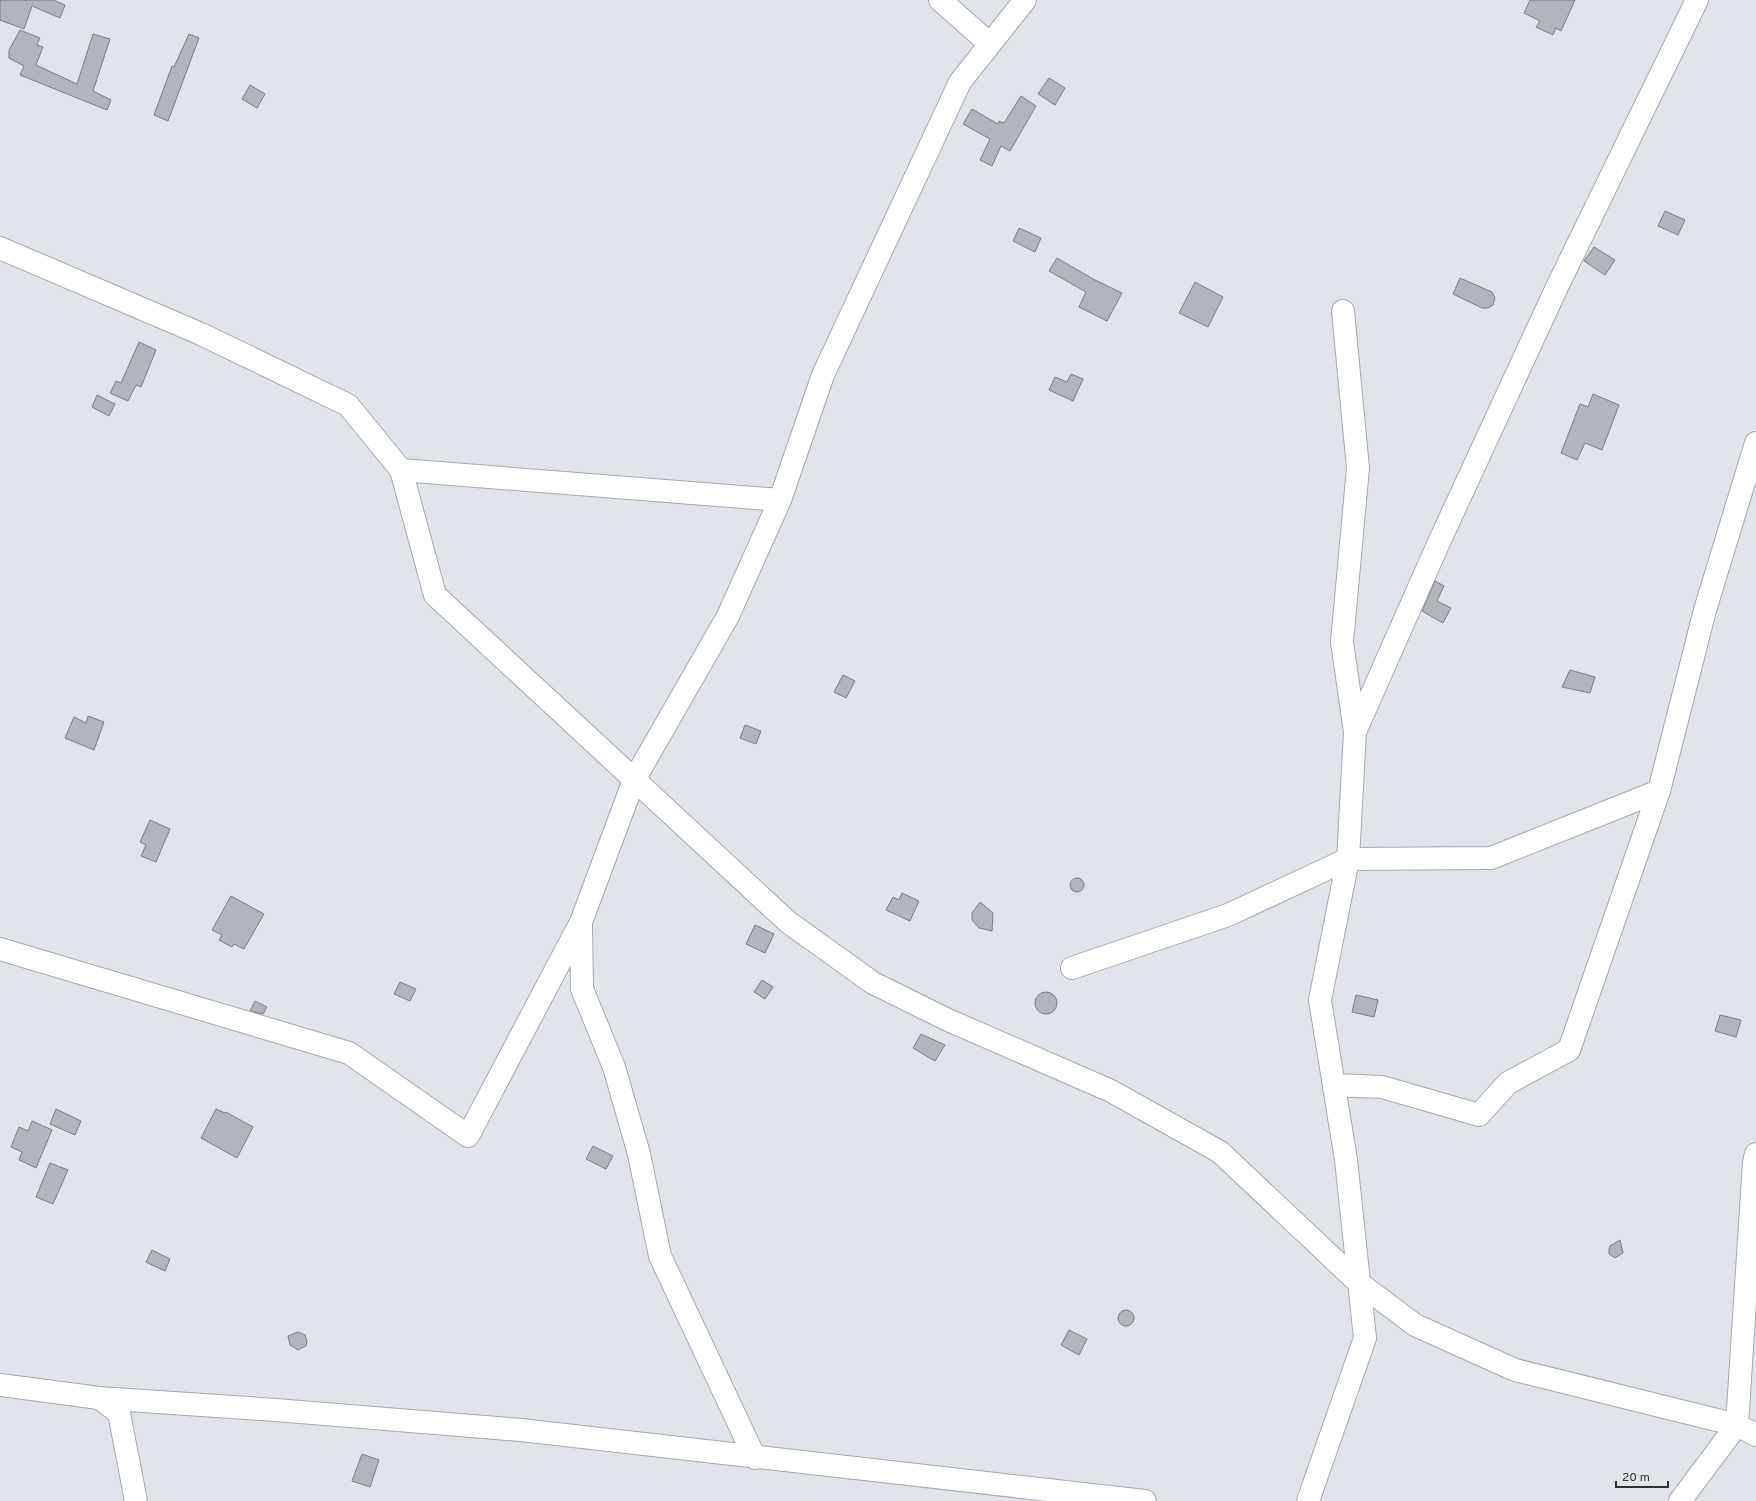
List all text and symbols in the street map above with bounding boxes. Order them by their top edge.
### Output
scale bar [1616,1463,1668,1489]
text: 20 m [1622,1470,1650,1486]

